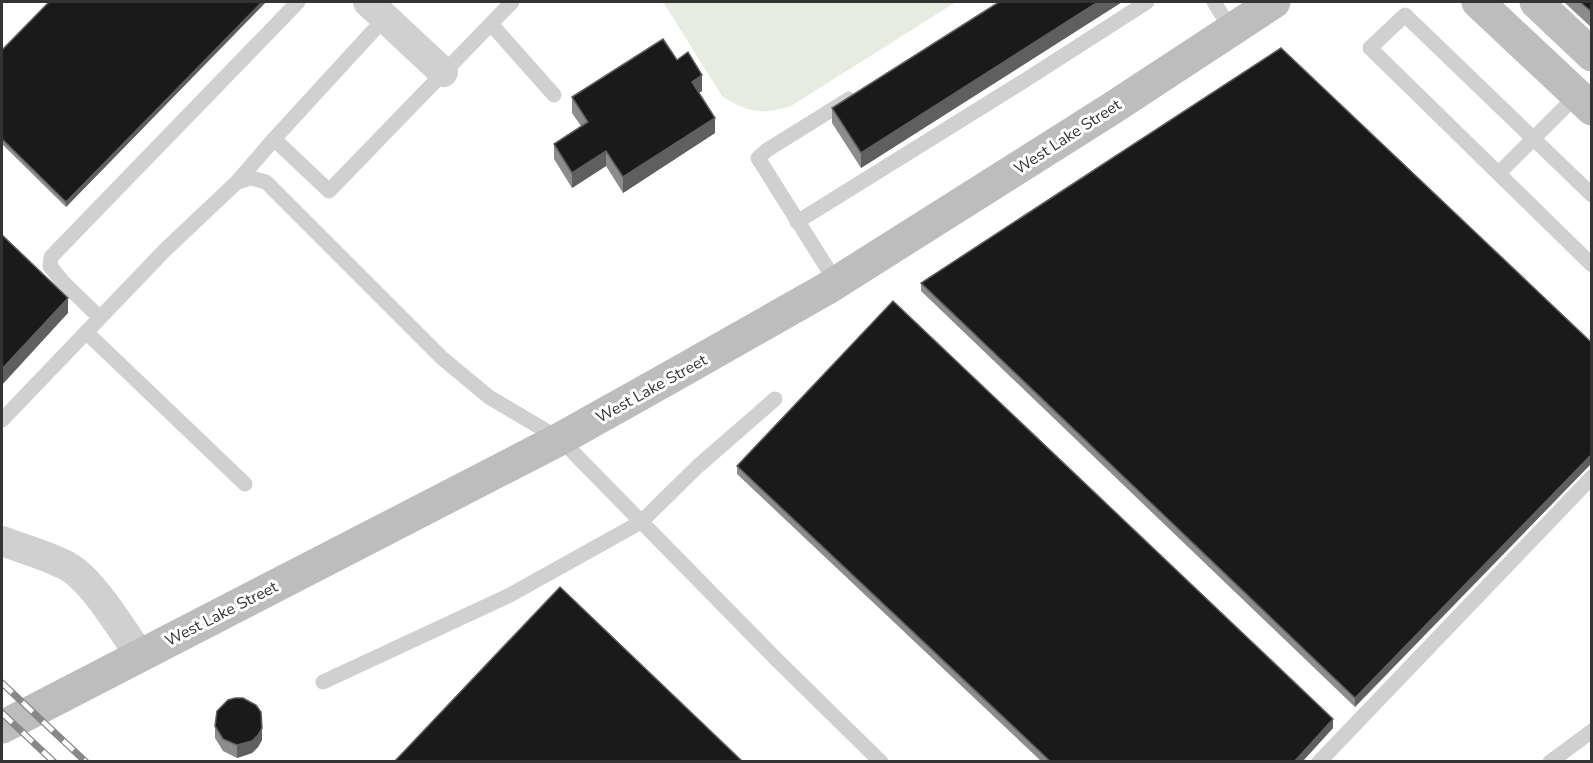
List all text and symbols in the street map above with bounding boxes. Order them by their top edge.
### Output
street label: West Lake Street [1010,94,1126,180]
street label: West Lake Street [592,349,711,428]
street label: West Lake Street [161,576,282,652]

